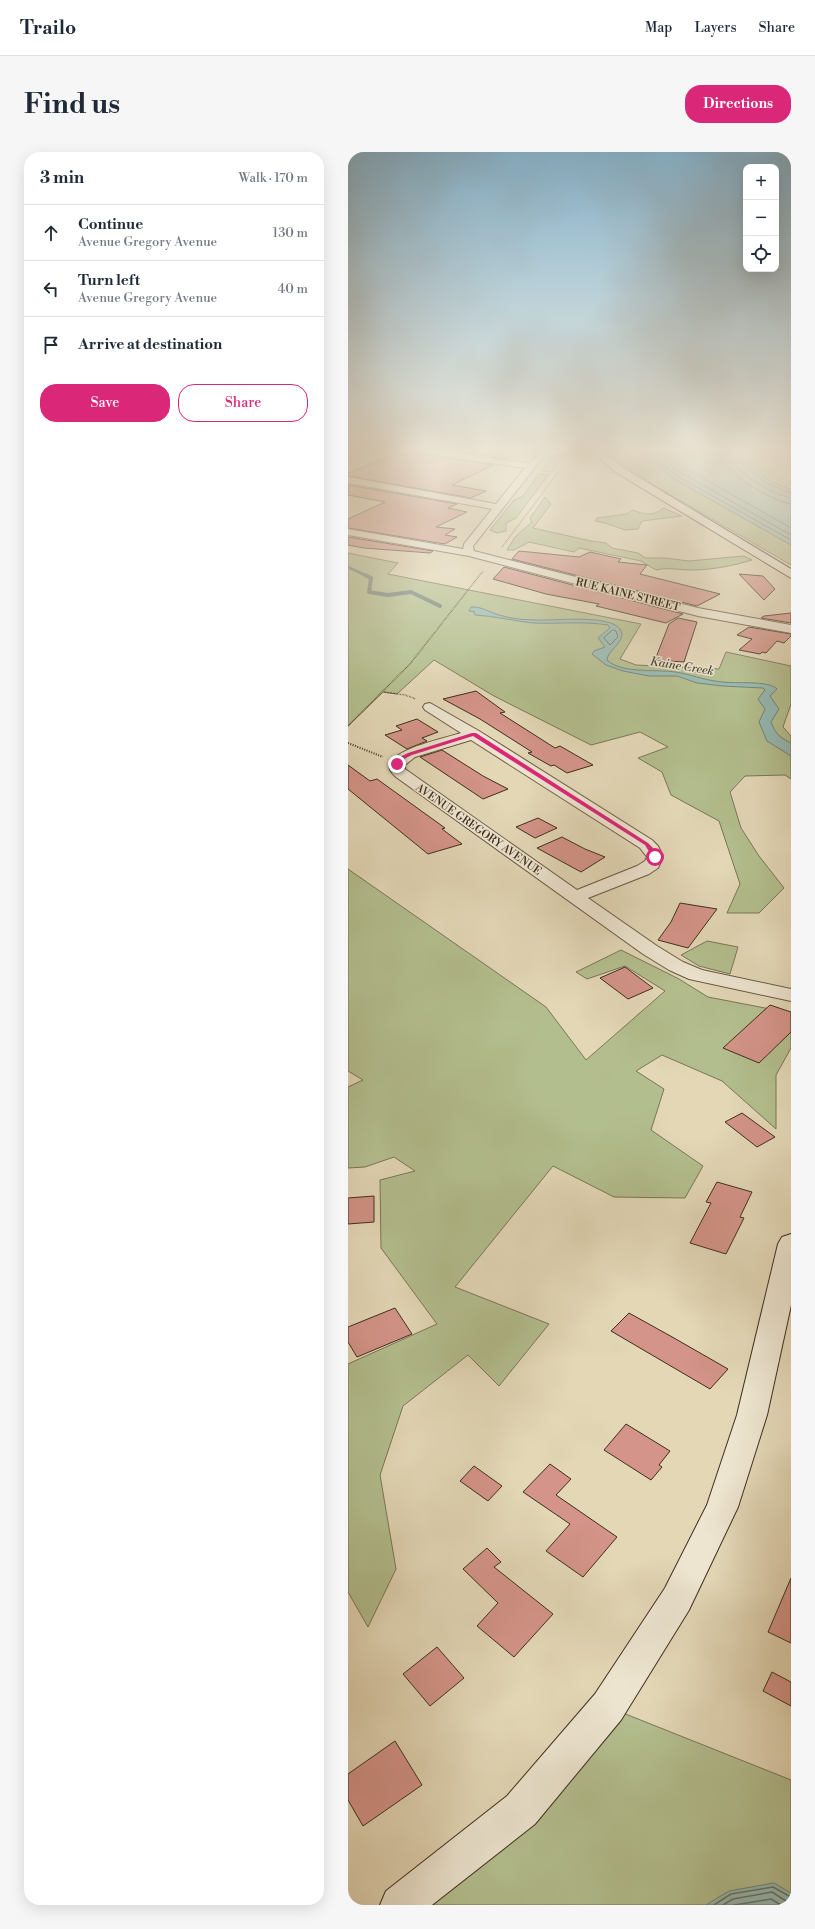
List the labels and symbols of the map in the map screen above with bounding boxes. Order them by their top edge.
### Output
street label: RUE KAINE STREET [574,575,682,615]
water label: Kaine Creek [649,654,715,679]
route end [388,755,406,773]
street label: AVENUE GREGORY AVENUE [412,780,544,879]
route start [646,848,664,866]

